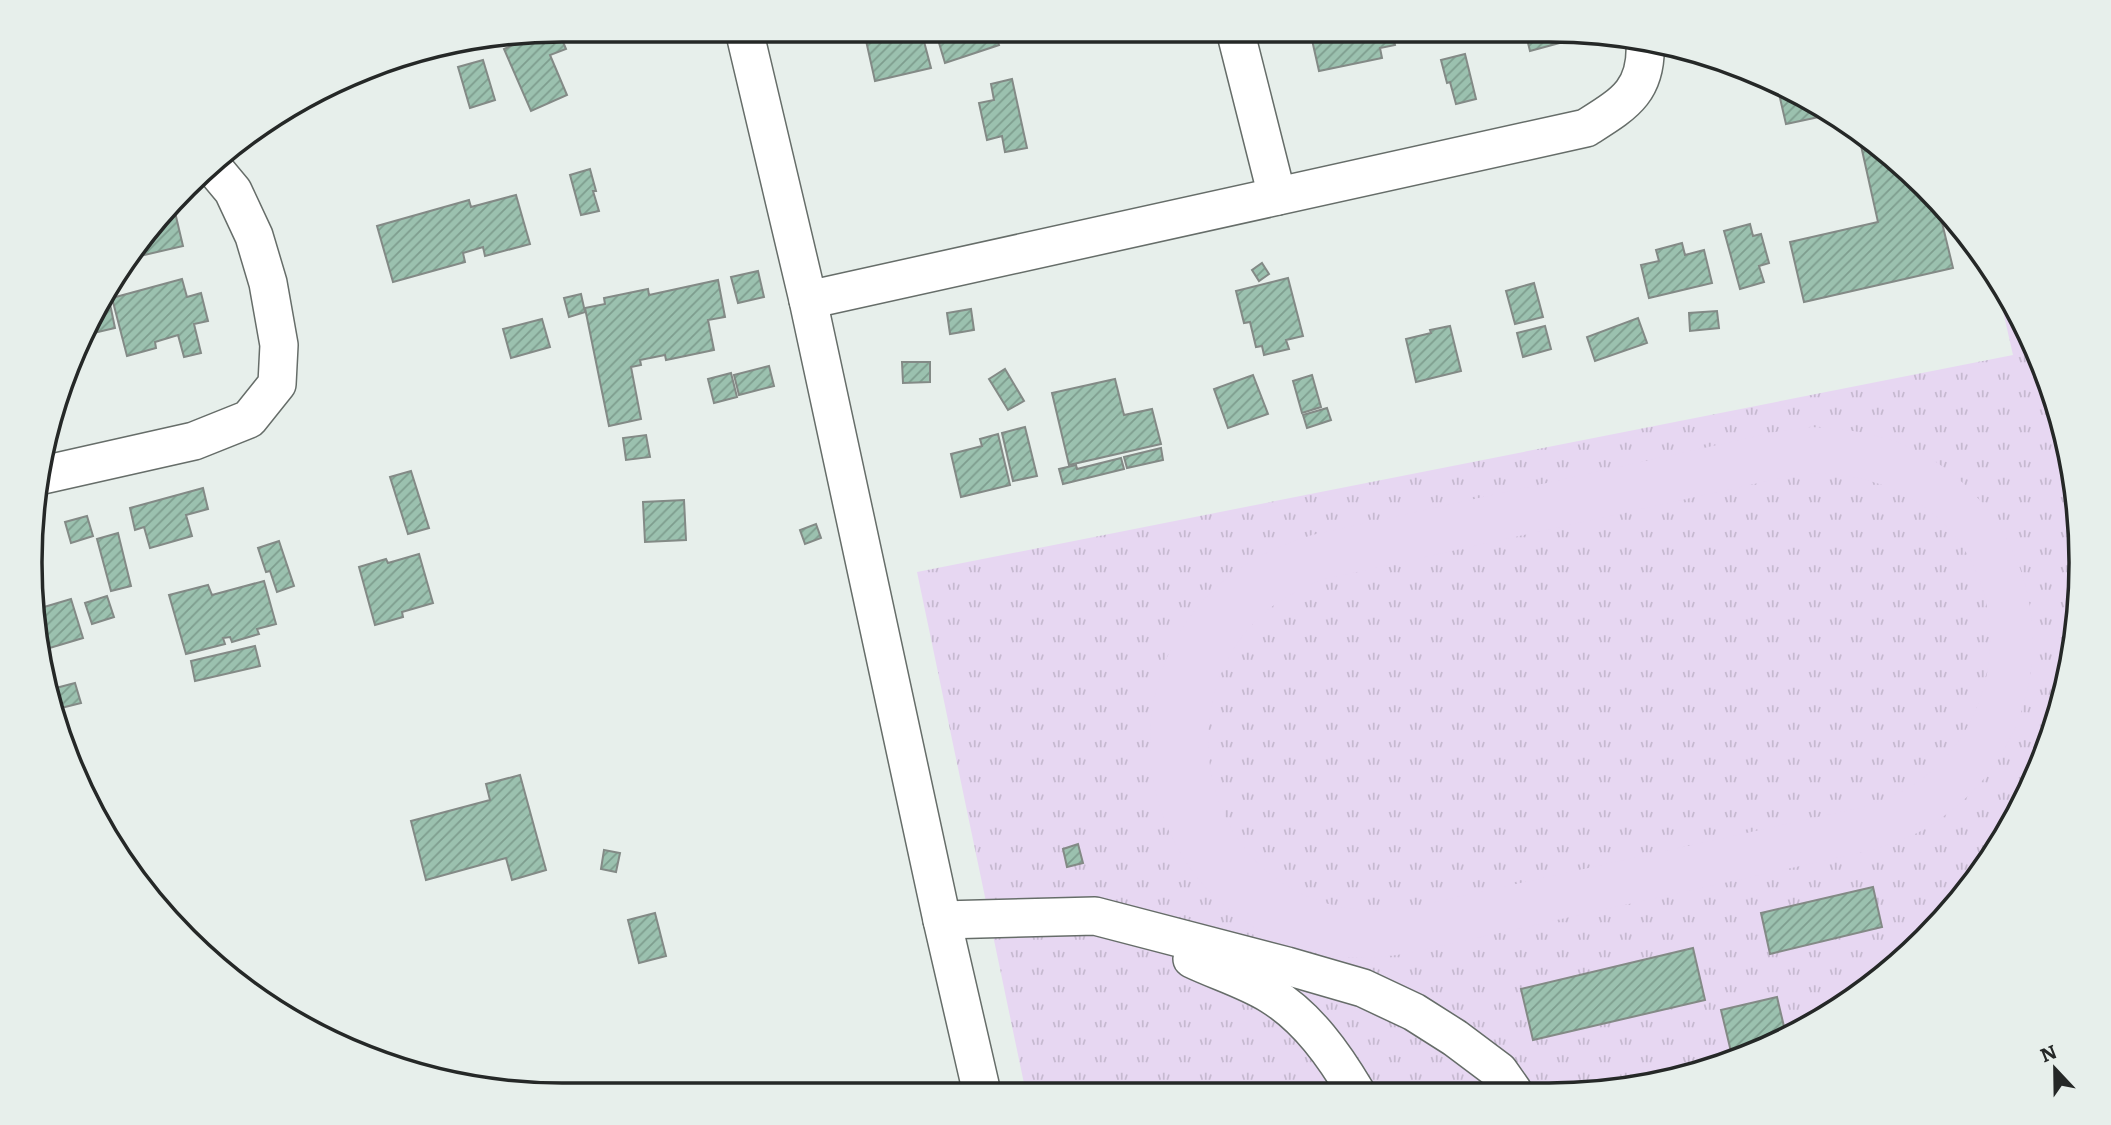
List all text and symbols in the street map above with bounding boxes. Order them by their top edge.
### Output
north arrow [2020,1034,2090,1104]
text: N [2036,1036,2061,1068]

